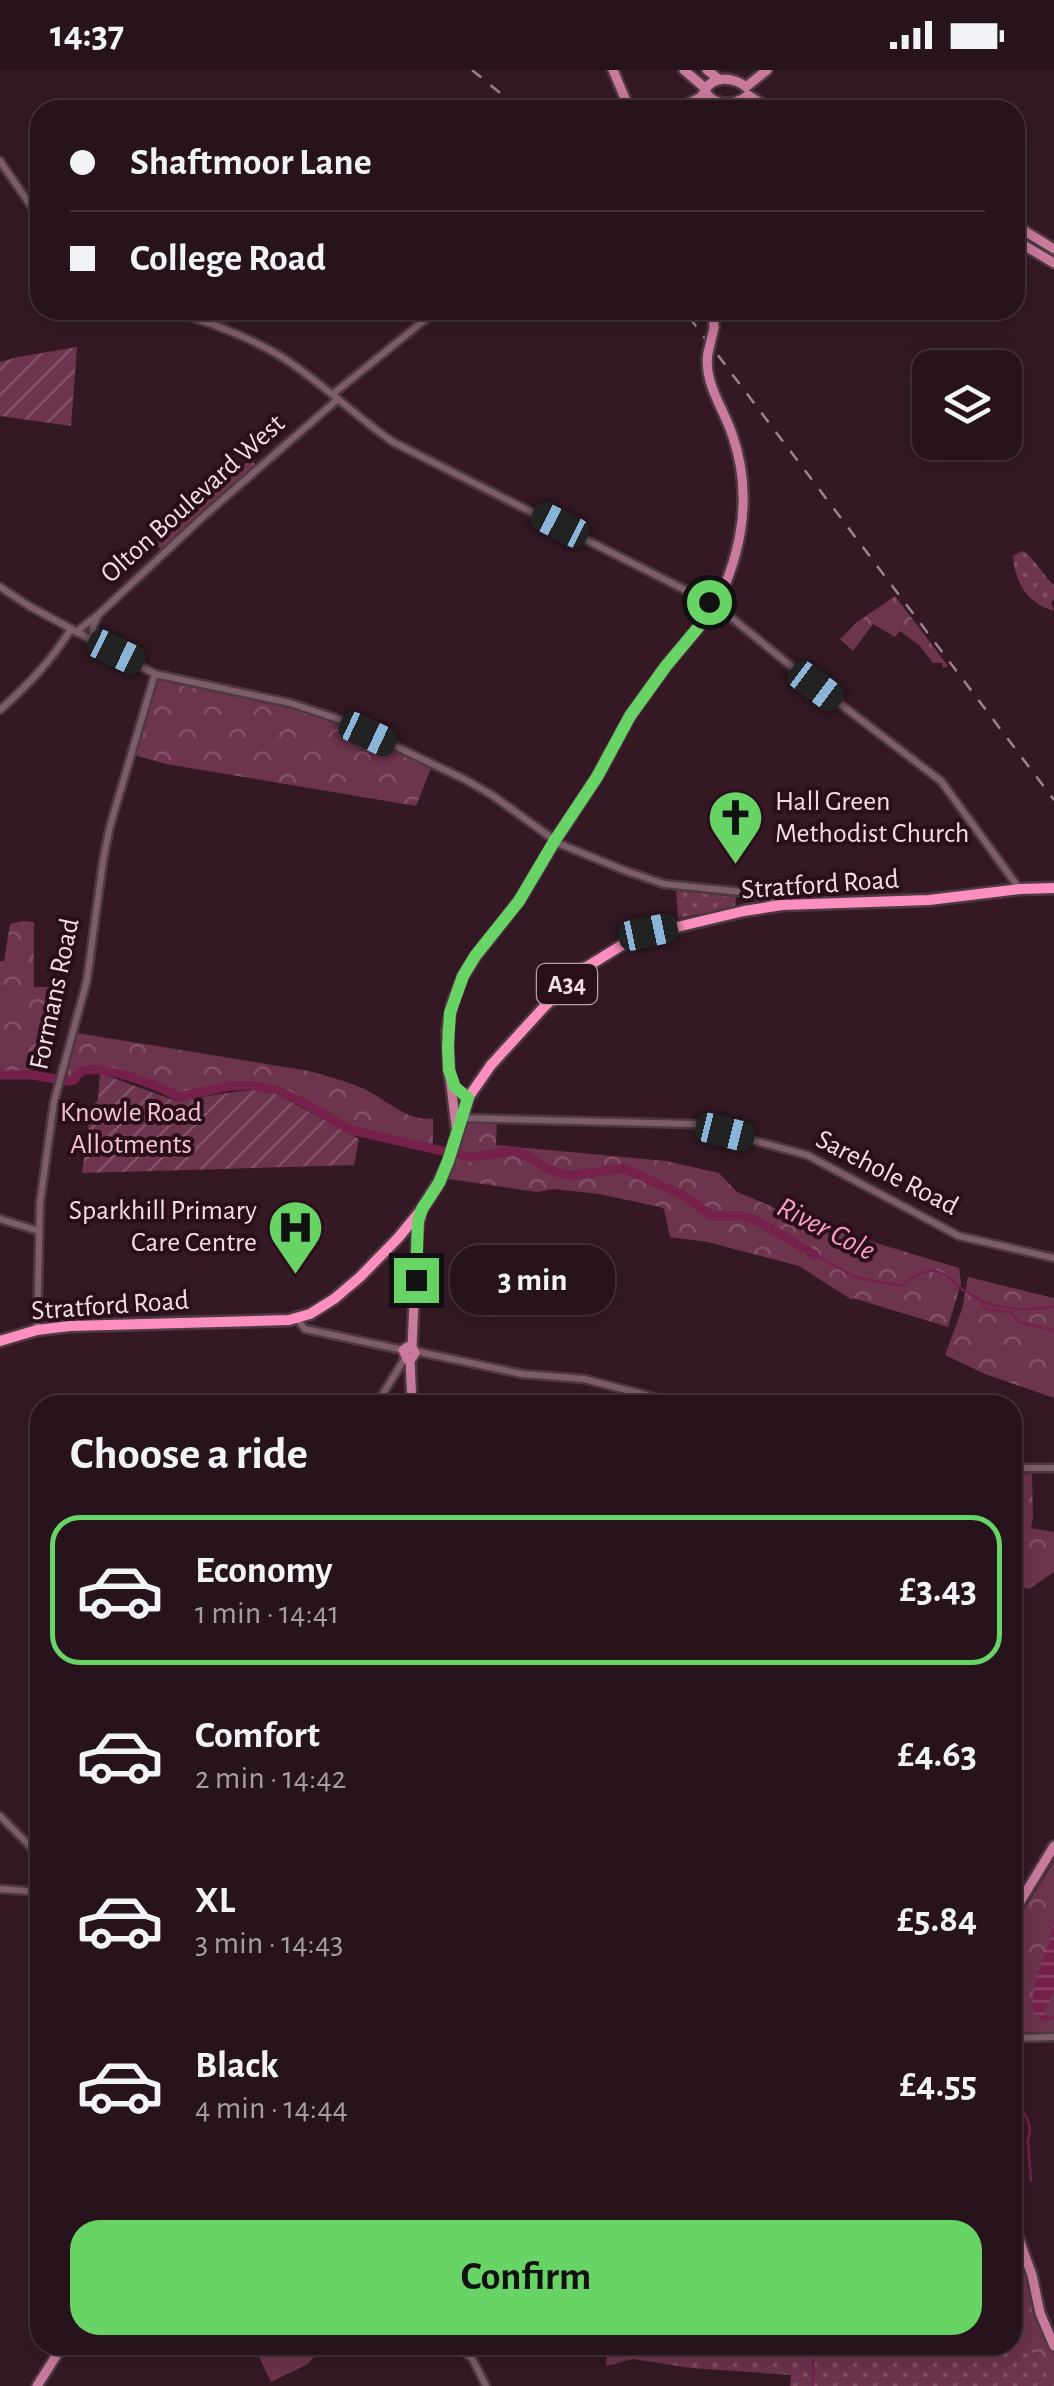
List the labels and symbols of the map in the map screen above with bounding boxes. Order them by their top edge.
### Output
street label: Olton Boulevard West [96,409,290,589]
car [526,498,594,552]
route start [687,580,732,625]
car [82,625,150,679]
car [783,656,849,716]
car [334,708,402,760]
church icon: Hall Green Methodist Church [706,788,766,867]
place label: Hall Green Methodist Church [775,788,969,848]
street label: Stratford Road [740,866,900,904]
car [616,911,680,953]
street label: Formans Road [25,916,85,1072]
road number: A34 [537,964,597,1004]
park label: Knowle Road Allotments [60,1099,202,1159]
car [692,1110,758,1154]
street label: Sarehole Road [811,1125,963,1221]
water label: River Cole [772,1192,880,1266]
place label: Sparkhill Primary Care Centre [69,1197,257,1257]
hospital icon: Sparkhill Primary Care Centre [266,1197,326,1276]
callout: 3 min [451,1245,616,1315]
route end [394,1258,439,1303]
street label: Stratford Road [30,1287,190,1325]

